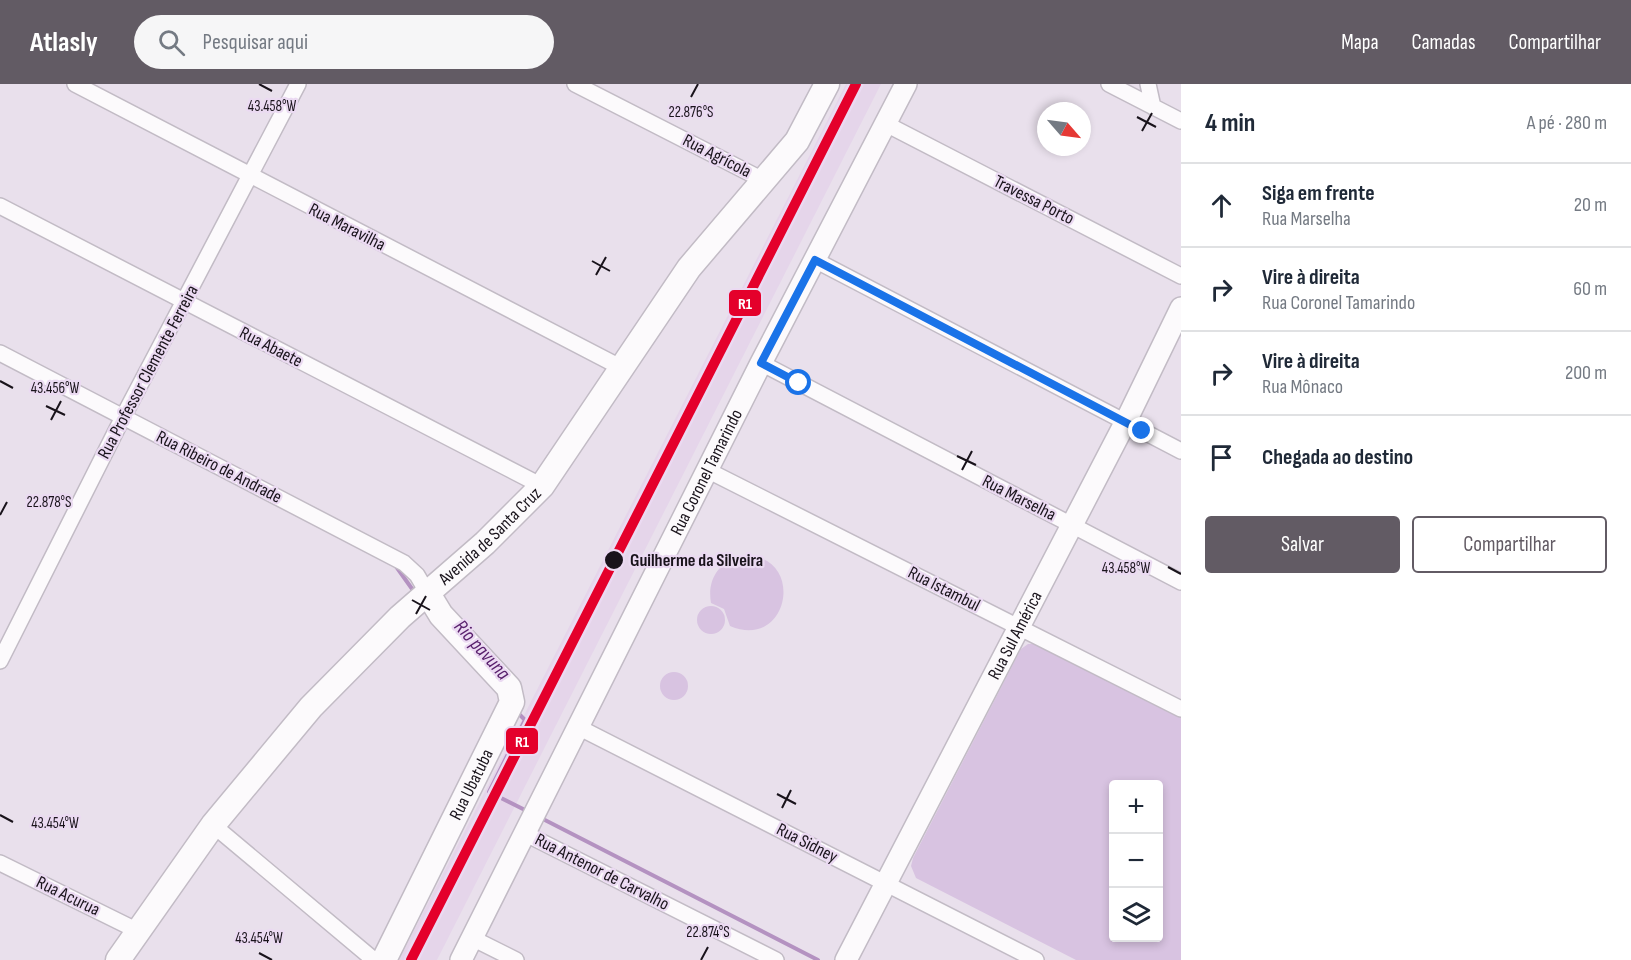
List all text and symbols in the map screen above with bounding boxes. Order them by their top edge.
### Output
search box [134,15,554,69]
text: Atlasly [30,26,98,59]
icon: search [155,26,188,59]
text: Pesquisar aqui [203,29,308,56]
text: Mapa [1341,30,1379,55]
text: Camadas [1412,30,1475,55]
text: Compartilhar [1508,30,1601,55]
text: 43.458°W [248,97,296,116]
north arrow [1037,102,1091,156]
text: 22.876°S [668,103,714,122]
text: 4 min [1205,108,1255,139]
text: A pé · 280 m [1527,111,1607,135]
street label: Rua Agrícola [679,130,755,182]
street label: Travessa Porto [990,171,1078,229]
text: Siga em frente [1262,180,1375,207]
icon: ahead [1205,189,1238,222]
text: 20 m [1574,193,1607,217]
street label: Rua Maravilha [305,199,389,255]
text: Rua Marselha [1262,207,1351,231]
text: Vire à direita [1262,264,1360,291]
icon: right [1205,273,1238,306]
text: 60 m [1573,277,1607,301]
street label: Rua Professor Clemente Ferreira [93,282,203,462]
line badge: R1 [728,289,762,317]
text: Rua Coronel Tamarindo [1262,291,1415,315]
text: R1 [738,295,753,314]
street label: Rua Abaete [236,322,306,372]
text: Vire à direita [1262,348,1360,375]
icon: right [1205,357,1238,390]
text: 200 m [1565,361,1607,385]
route start [785,369,811,395]
text: Rua Mônaco [1262,375,1343,399]
text: 43.456°W [31,379,79,398]
street label: Rua Coronel Tamarindo [666,406,747,539]
route end [1128,417,1154,443]
street label: Rua Ribeiro de Andrade [153,426,285,508]
icon: arrive [1205,441,1238,474]
text: Chegada ao destino [1262,444,1413,471]
street label: Rua Marselha [979,471,1059,526]
street label: Avenida de Santa Cruz [433,482,546,590]
text: 22.878°S [27,493,71,512]
button: Salvar [1205,516,1400,573]
button: Compartilhar [1412,516,1607,573]
marker: Guilherme da Silveira [603,549,625,571]
place label: Guilherme da Silveira [630,550,763,571]
text: 43.458°W [1102,559,1150,578]
street label: Rua Istambul [904,562,984,616]
street label: Rua Sul América [983,588,1046,683]
water label: Rio pavuna [449,615,515,685]
line badge: R1 [505,727,539,755]
text: R1 [515,733,530,752]
street label: Rua Ubatuba [445,745,498,823]
map controls [1109,780,1163,942]
button: + [1109,780,1163,834]
text: 43.454°W [31,814,79,833]
street label: Rua Sidney [773,819,841,867]
street label: Rua Antenor de Carvalho [531,829,673,915]
button: − [1109,834,1163,888]
street label: Rua Acurua [33,872,103,920]
button: layers [1109,888,1163,942]
text: 22.874°S [686,923,730,942]
text: 43.454°W [235,929,283,948]

